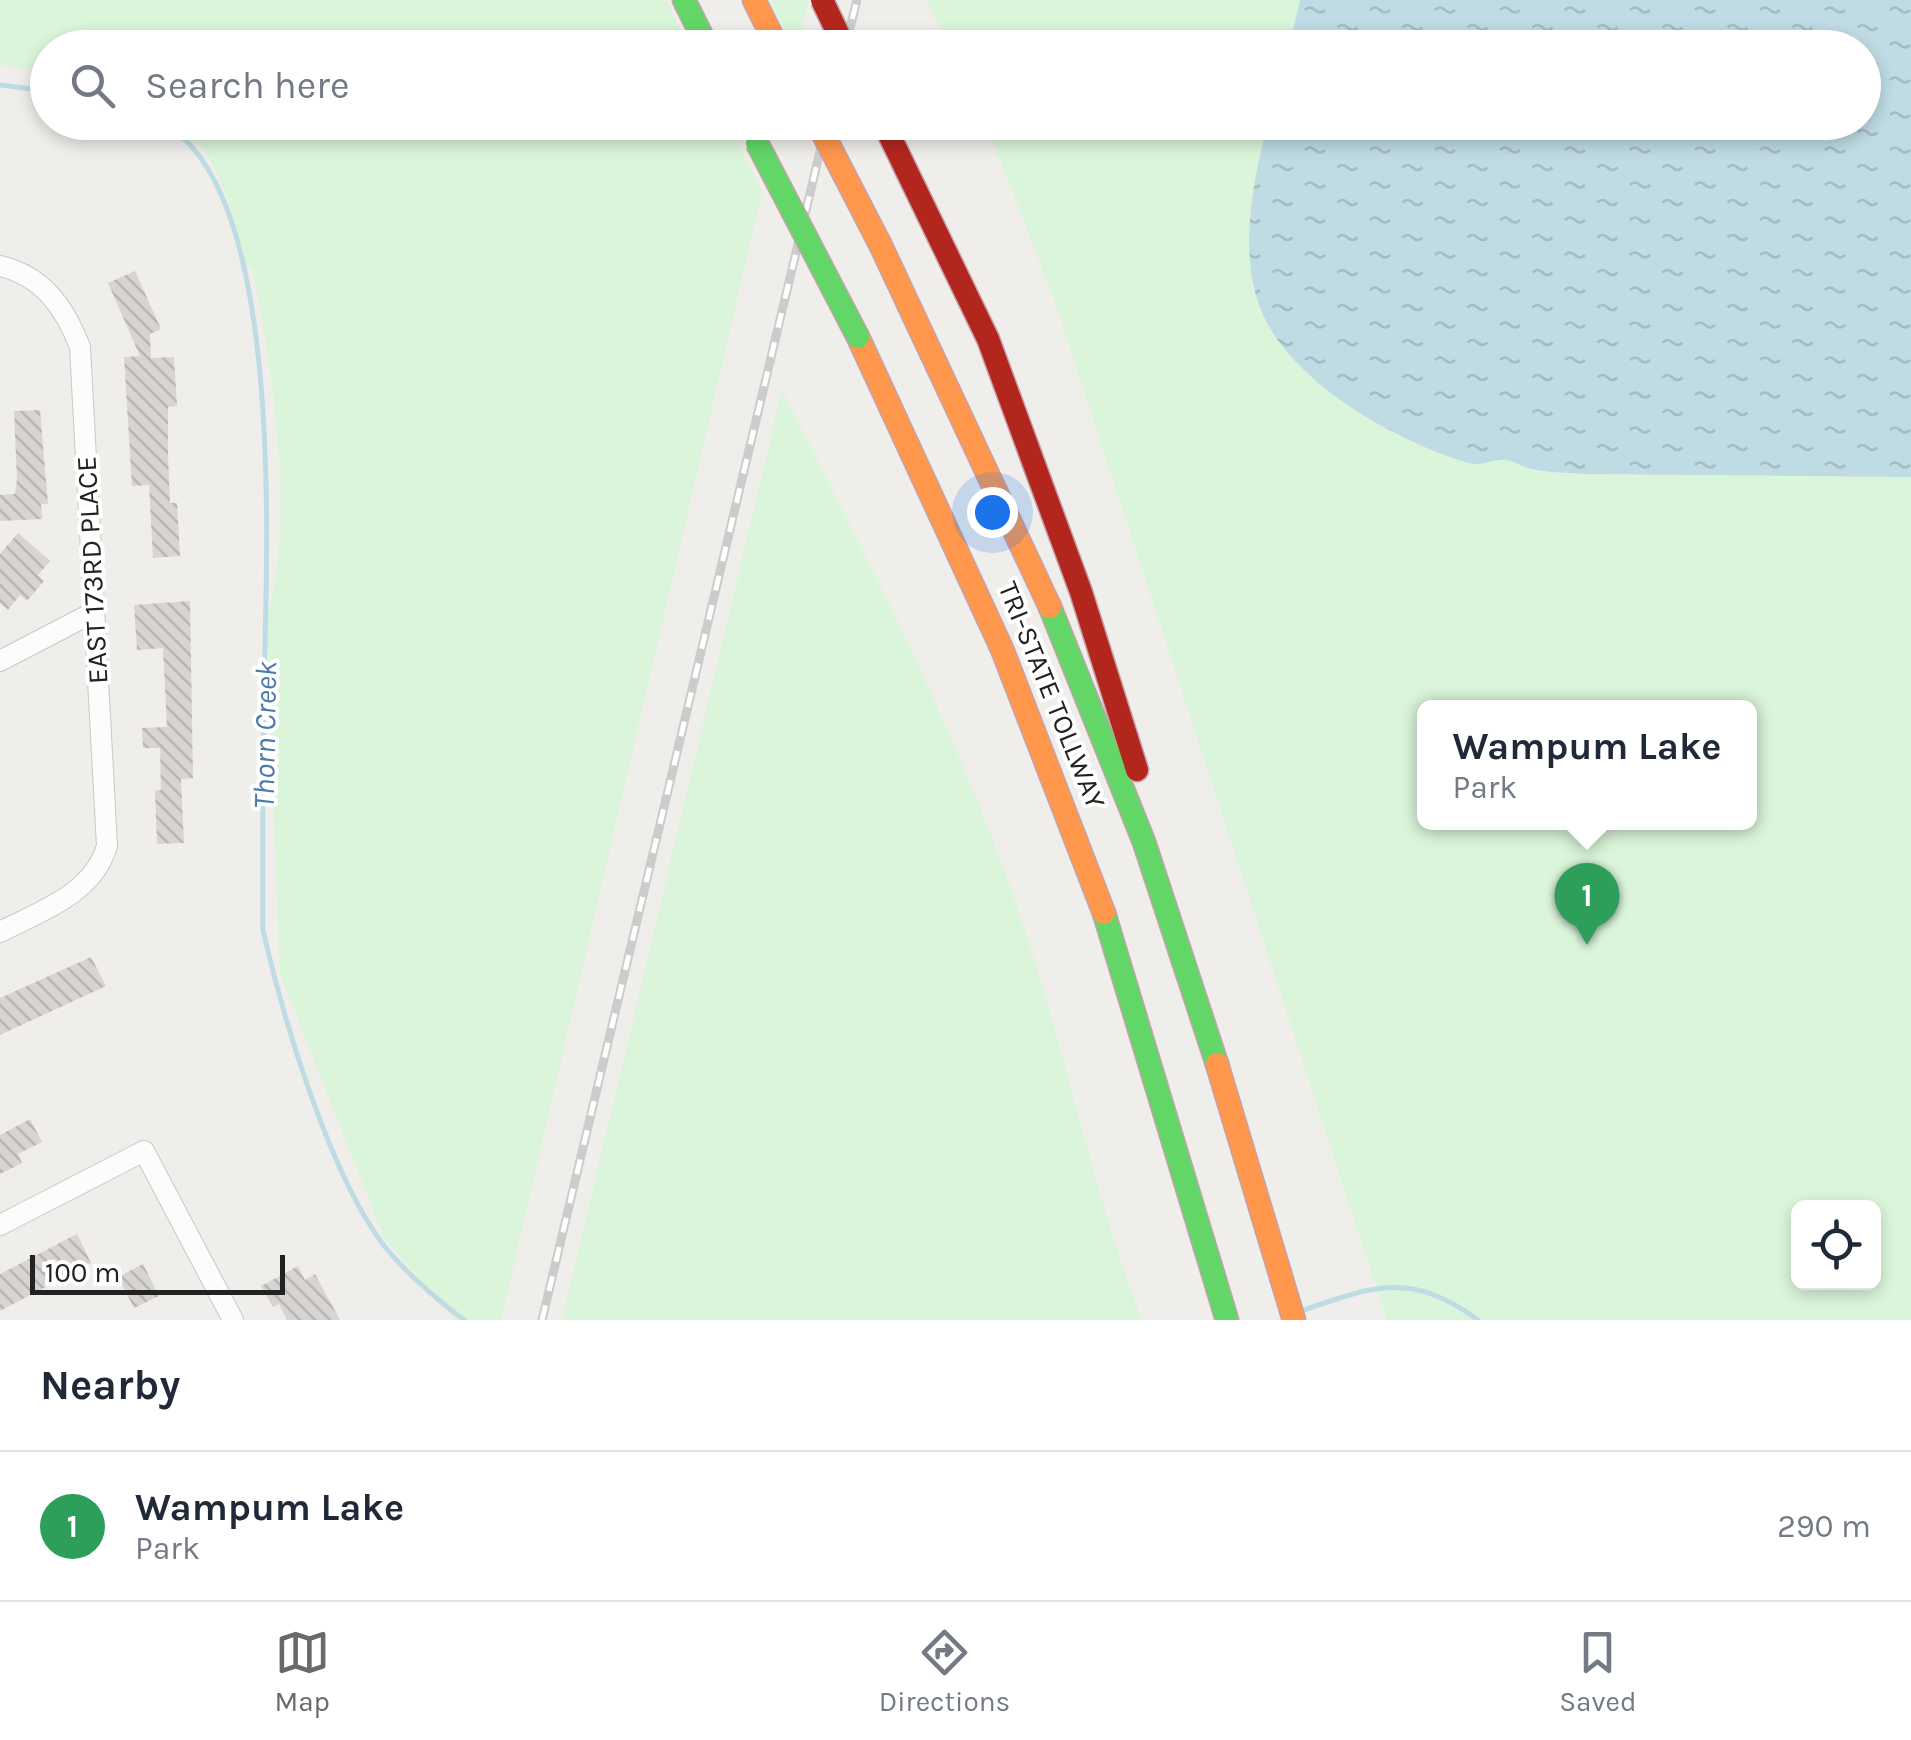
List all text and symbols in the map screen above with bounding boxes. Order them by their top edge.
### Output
search box [30,30,1881,140]
icon: search [65,58,120,113]
text: Search here [145,63,349,108]
street label: EAST 173RD PLACE [70,455,114,685]
your location [967,487,1018,538]
street label: TRI-STATE TOLLWAY [991,577,1113,814]
water label: Thorn Creek [246,660,284,809]
popup [1417,700,1757,830]
text: Wampum Lake [1452,724,1722,769]
text: Park [1452,769,1517,806]
pin: 1 [1554,862,1620,945]
map controls [1791,1200,1881,1290]
button: locate [1791,1200,1881,1290]
scale bar [30,1250,285,1294]
text: 100 m [45,1256,120,1289]
text: Nearby [40,1360,180,1410]
text: Wampum Lake [135,1485,404,1530]
text: 1 [67,1508,78,1545]
text: 290 m [1777,1508,1871,1545]
text: Park [135,1530,200,1567]
tab: Map [274,1625,330,1718]
tab: Directions [879,1625,1010,1718]
tab: Saved [1559,1625,1637,1718]

